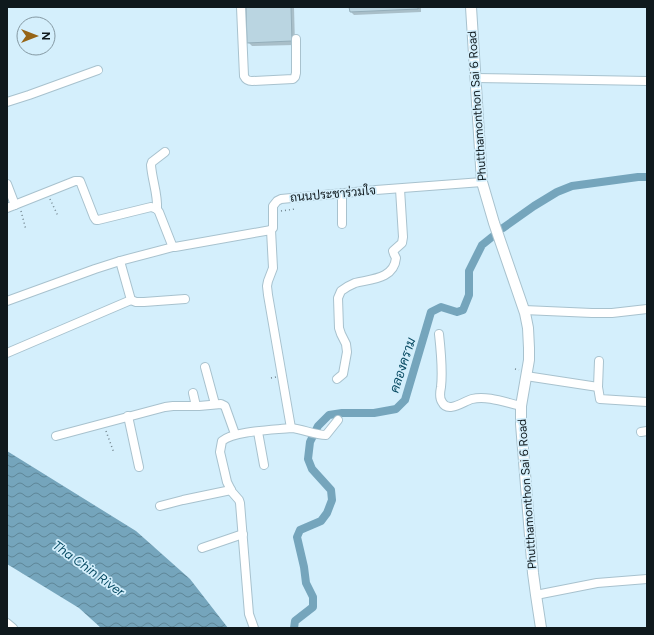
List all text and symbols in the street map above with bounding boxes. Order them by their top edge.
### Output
north arrow [16,16,56,56]
street label: Phutthamonthon Sai 6 Road [465,30,489,182]
text: N [39,32,52,40]
street label: ถนนประชาร่วมใจ [289,182,376,205]
water label: คลองคราม [386,336,418,395]
street label: Phutthamonthon Sai 6 Road [515,418,539,570]
water label: Tha Chin River [50,537,128,600]

